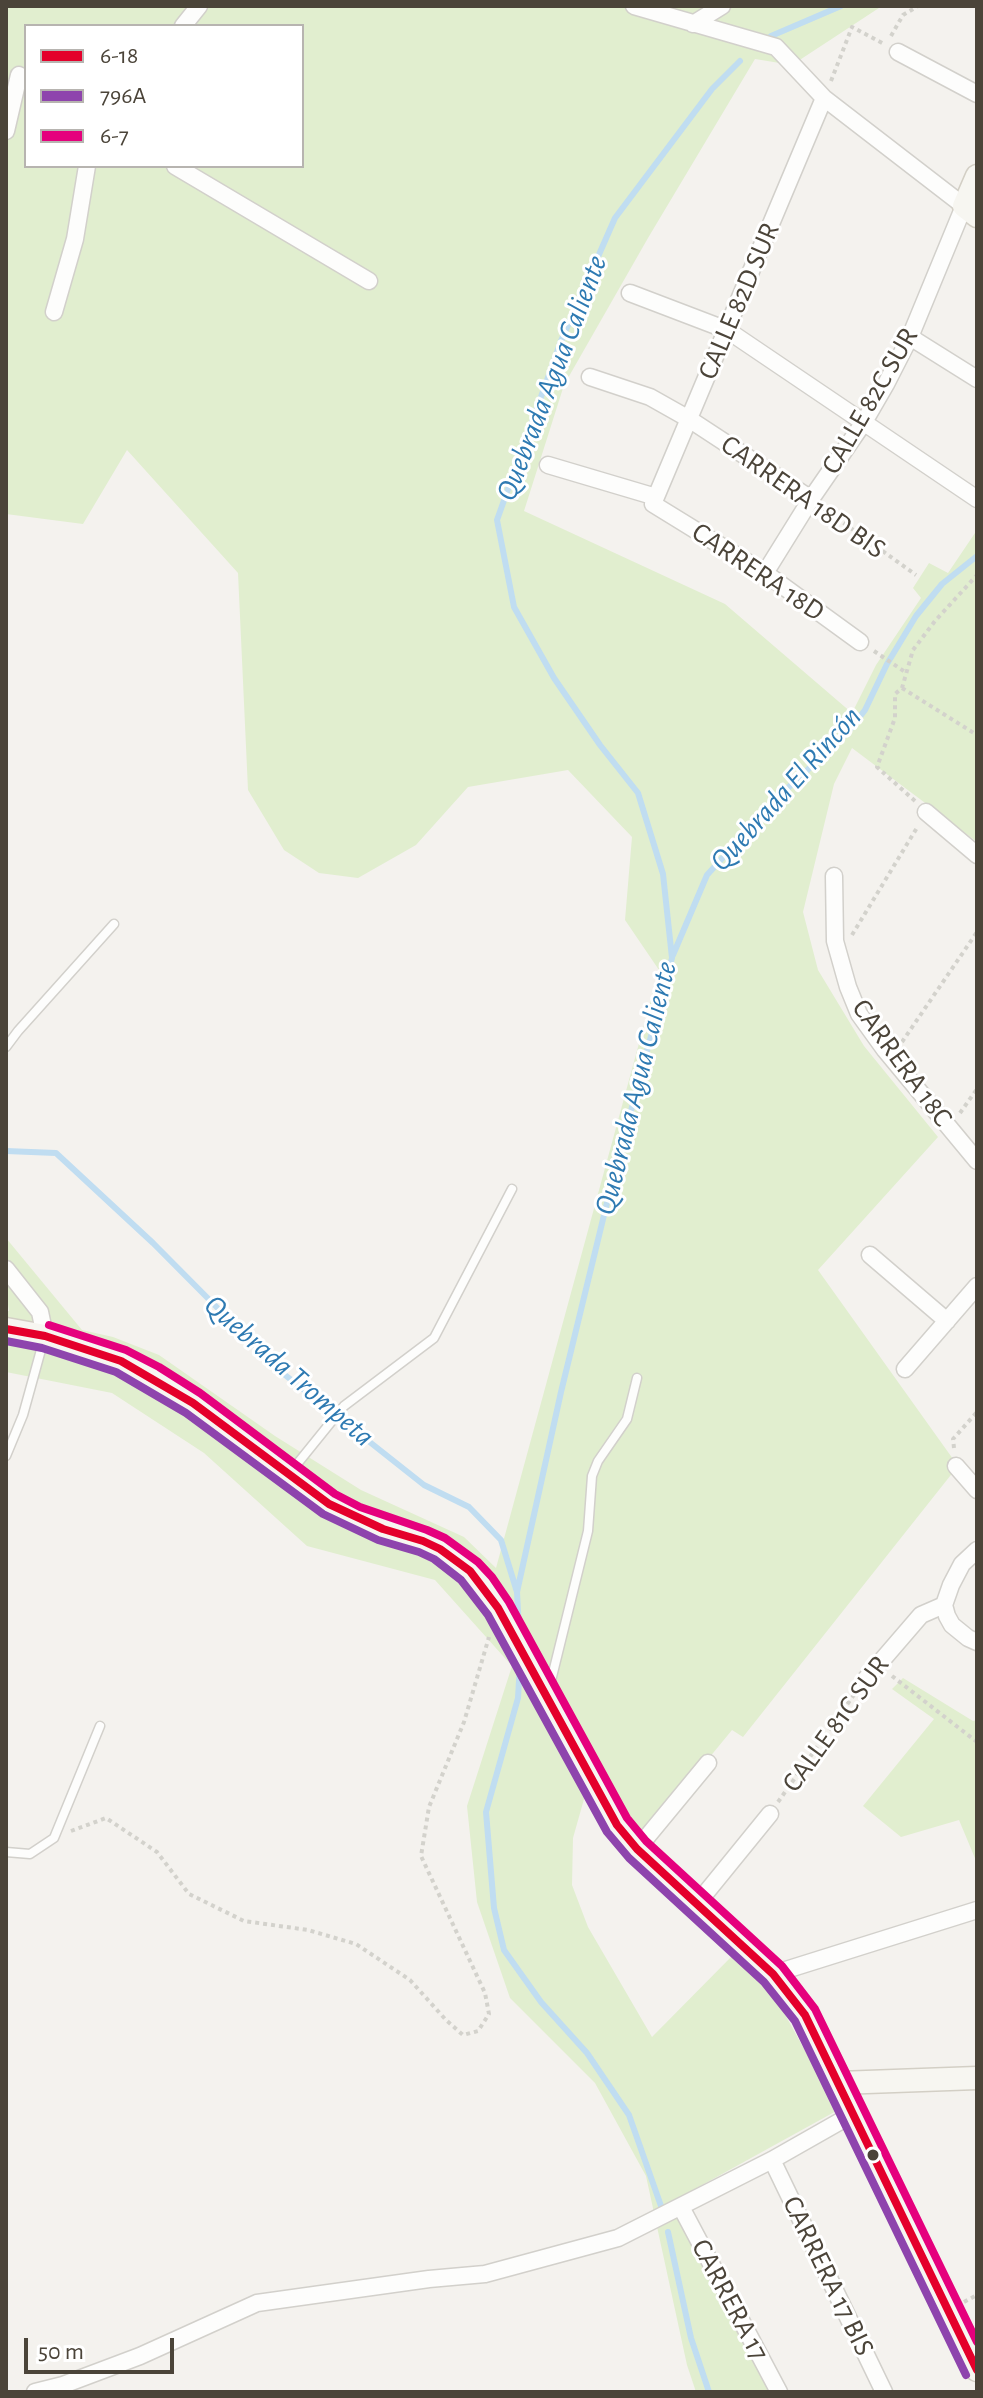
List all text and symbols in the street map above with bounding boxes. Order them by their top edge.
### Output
legend [24,24,304,168]
text: 6-18 [100,44,138,68]
text: 796A [100,84,146,108]
text: 6-7 [100,124,129,148]
street label: CALLE 82D SUR [691,217,787,385]
water label: Quebrada Agua Caliente [489,250,615,506]
street label: CALLE 82C SUR [815,322,925,480]
street label: CARRERA 18D BIS [714,428,892,566]
street label: CARRERA 18D [685,515,831,629]
water label: Quebrada El Rincón [703,699,869,879]
water label: Quebrada Agua Caliente [587,958,685,1218]
street label: CARRERA 18C [845,993,959,1133]
water label: Quebrada Trompeta [197,1287,381,1455]
street label: CALLE 81C SUR [775,1649,897,1799]
unlabelled marker [865,2147,881,2163]
street label: CARRERA 17 BIS [775,2191,881,2361]
street label: CARRERA 17 [684,2233,776,2367]
scale bar [28,2322,178,2372]
text: 50 m [38,2340,84,2364]

